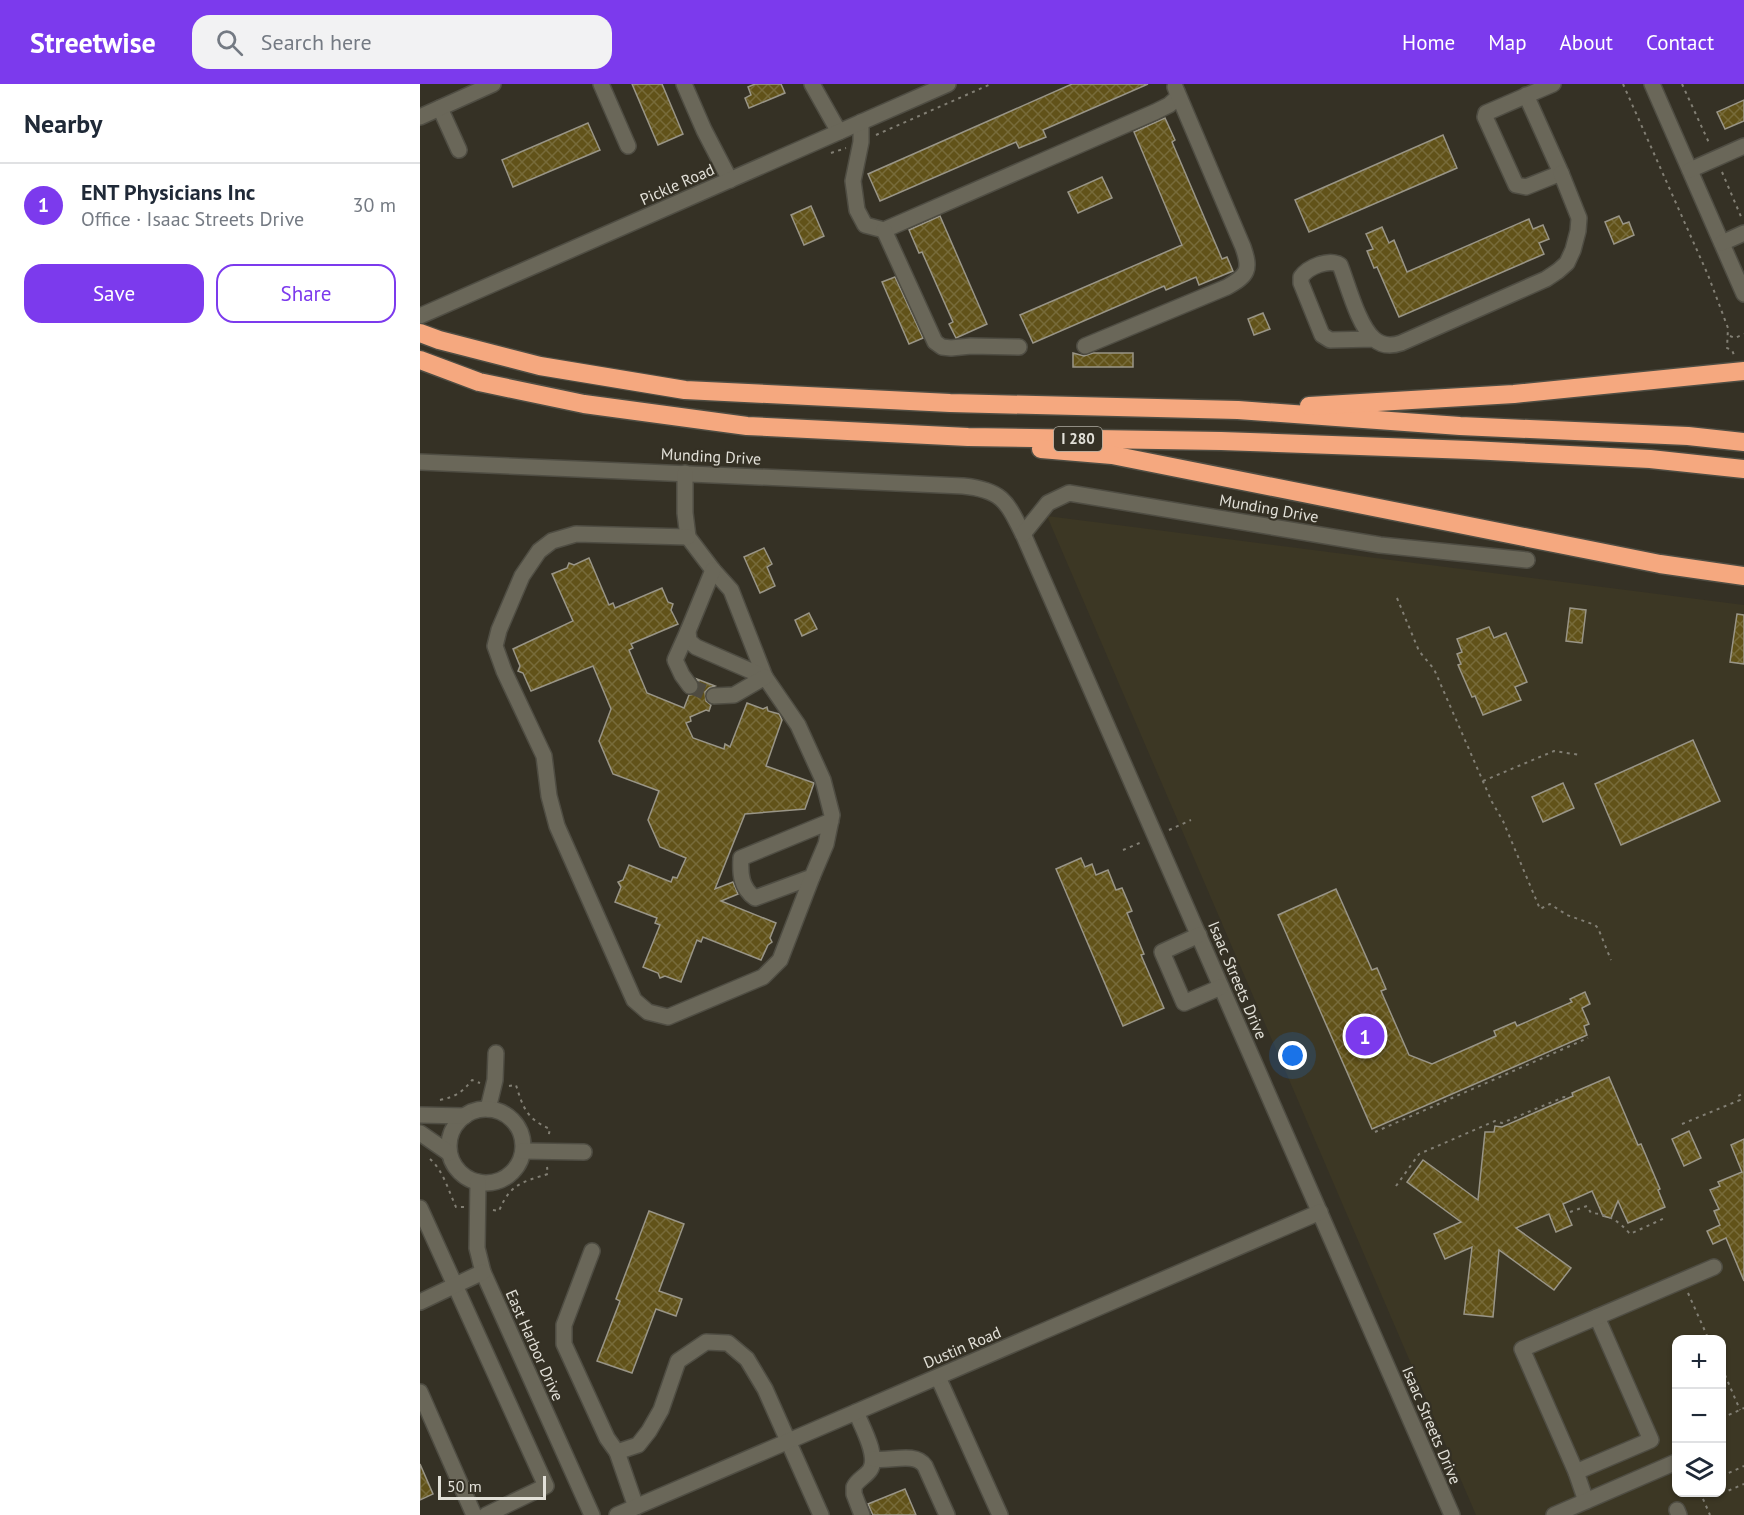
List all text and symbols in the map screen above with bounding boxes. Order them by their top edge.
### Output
search box [192,15,612,69]
text: Streetwise [30,24,156,61]
icon: search [213,26,246,59]
text: Search here [261,28,372,56]
text: Home [1402,29,1455,56]
text: Map [1488,29,1527,56]
text: About [1560,29,1613,56]
text: Contact [1646,29,1714,56]
text: Nearby [24,107,102,140]
street label: Pickle Road [637,159,717,209]
text: ENT Physicians Inc [81,178,255,206]
text: 1 [38,192,49,218]
text: 30 m [353,192,396,218]
text: Office · Isaac Streets Drive [81,206,304,232]
button: Save [24,264,204,323]
button: Share [216,264,396,323]
road number: I 280 [1054,427,1102,451]
street label: Munding Drive [660,443,762,469]
street label: Munding Drive [1218,489,1320,527]
street label: Isaac Streets Drive [1204,918,1272,1042]
pin: 1 [1346,1014,1384,1058]
your location [1278,1041,1307,1070]
street label: East Harbor Drive [501,1286,569,1404]
street label: Dustin Road [920,1322,1004,1372]
map controls [1672,1335,1726,1497]
button: + [1672,1335,1726,1389]
street label: Isaac Streets Drive [1398,1363,1466,1487]
button: − [1672,1389,1726,1443]
button: layers [1672,1443,1726,1497]
scale bar [438,1473,546,1500]
text: 50 m [447,1476,482,1496]

